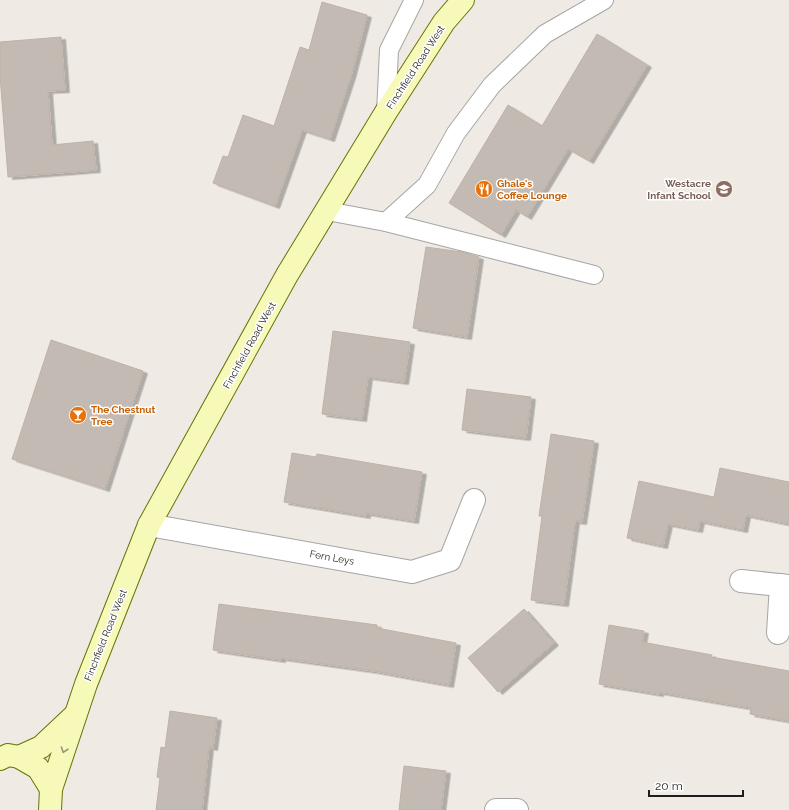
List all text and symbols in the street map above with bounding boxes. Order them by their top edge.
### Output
street label: Finchfield Road West [384,23,447,111]
place label: Ghale's Coffee Lounge [497,178,567,201]
place label: Westacre Infant School [647,178,712,201]
restaurant icon: Ghale's Coffee Lounge [474,179,494,199]
school or university icon: Westacre Infant School [714,179,734,199]
street label: Finchfield Road West [221,299,278,391]
place label: The Chestnut Tree [91,404,155,427]
bar icon: The Chestnut Tree [68,405,88,425]
street label: Fern Leys [309,548,355,567]
street label: Finchfield Road West [82,587,129,682]
one-way arrow [61,747,69,754]
scale bar [649,772,743,798]
text: 20 m [655,779,683,793]

